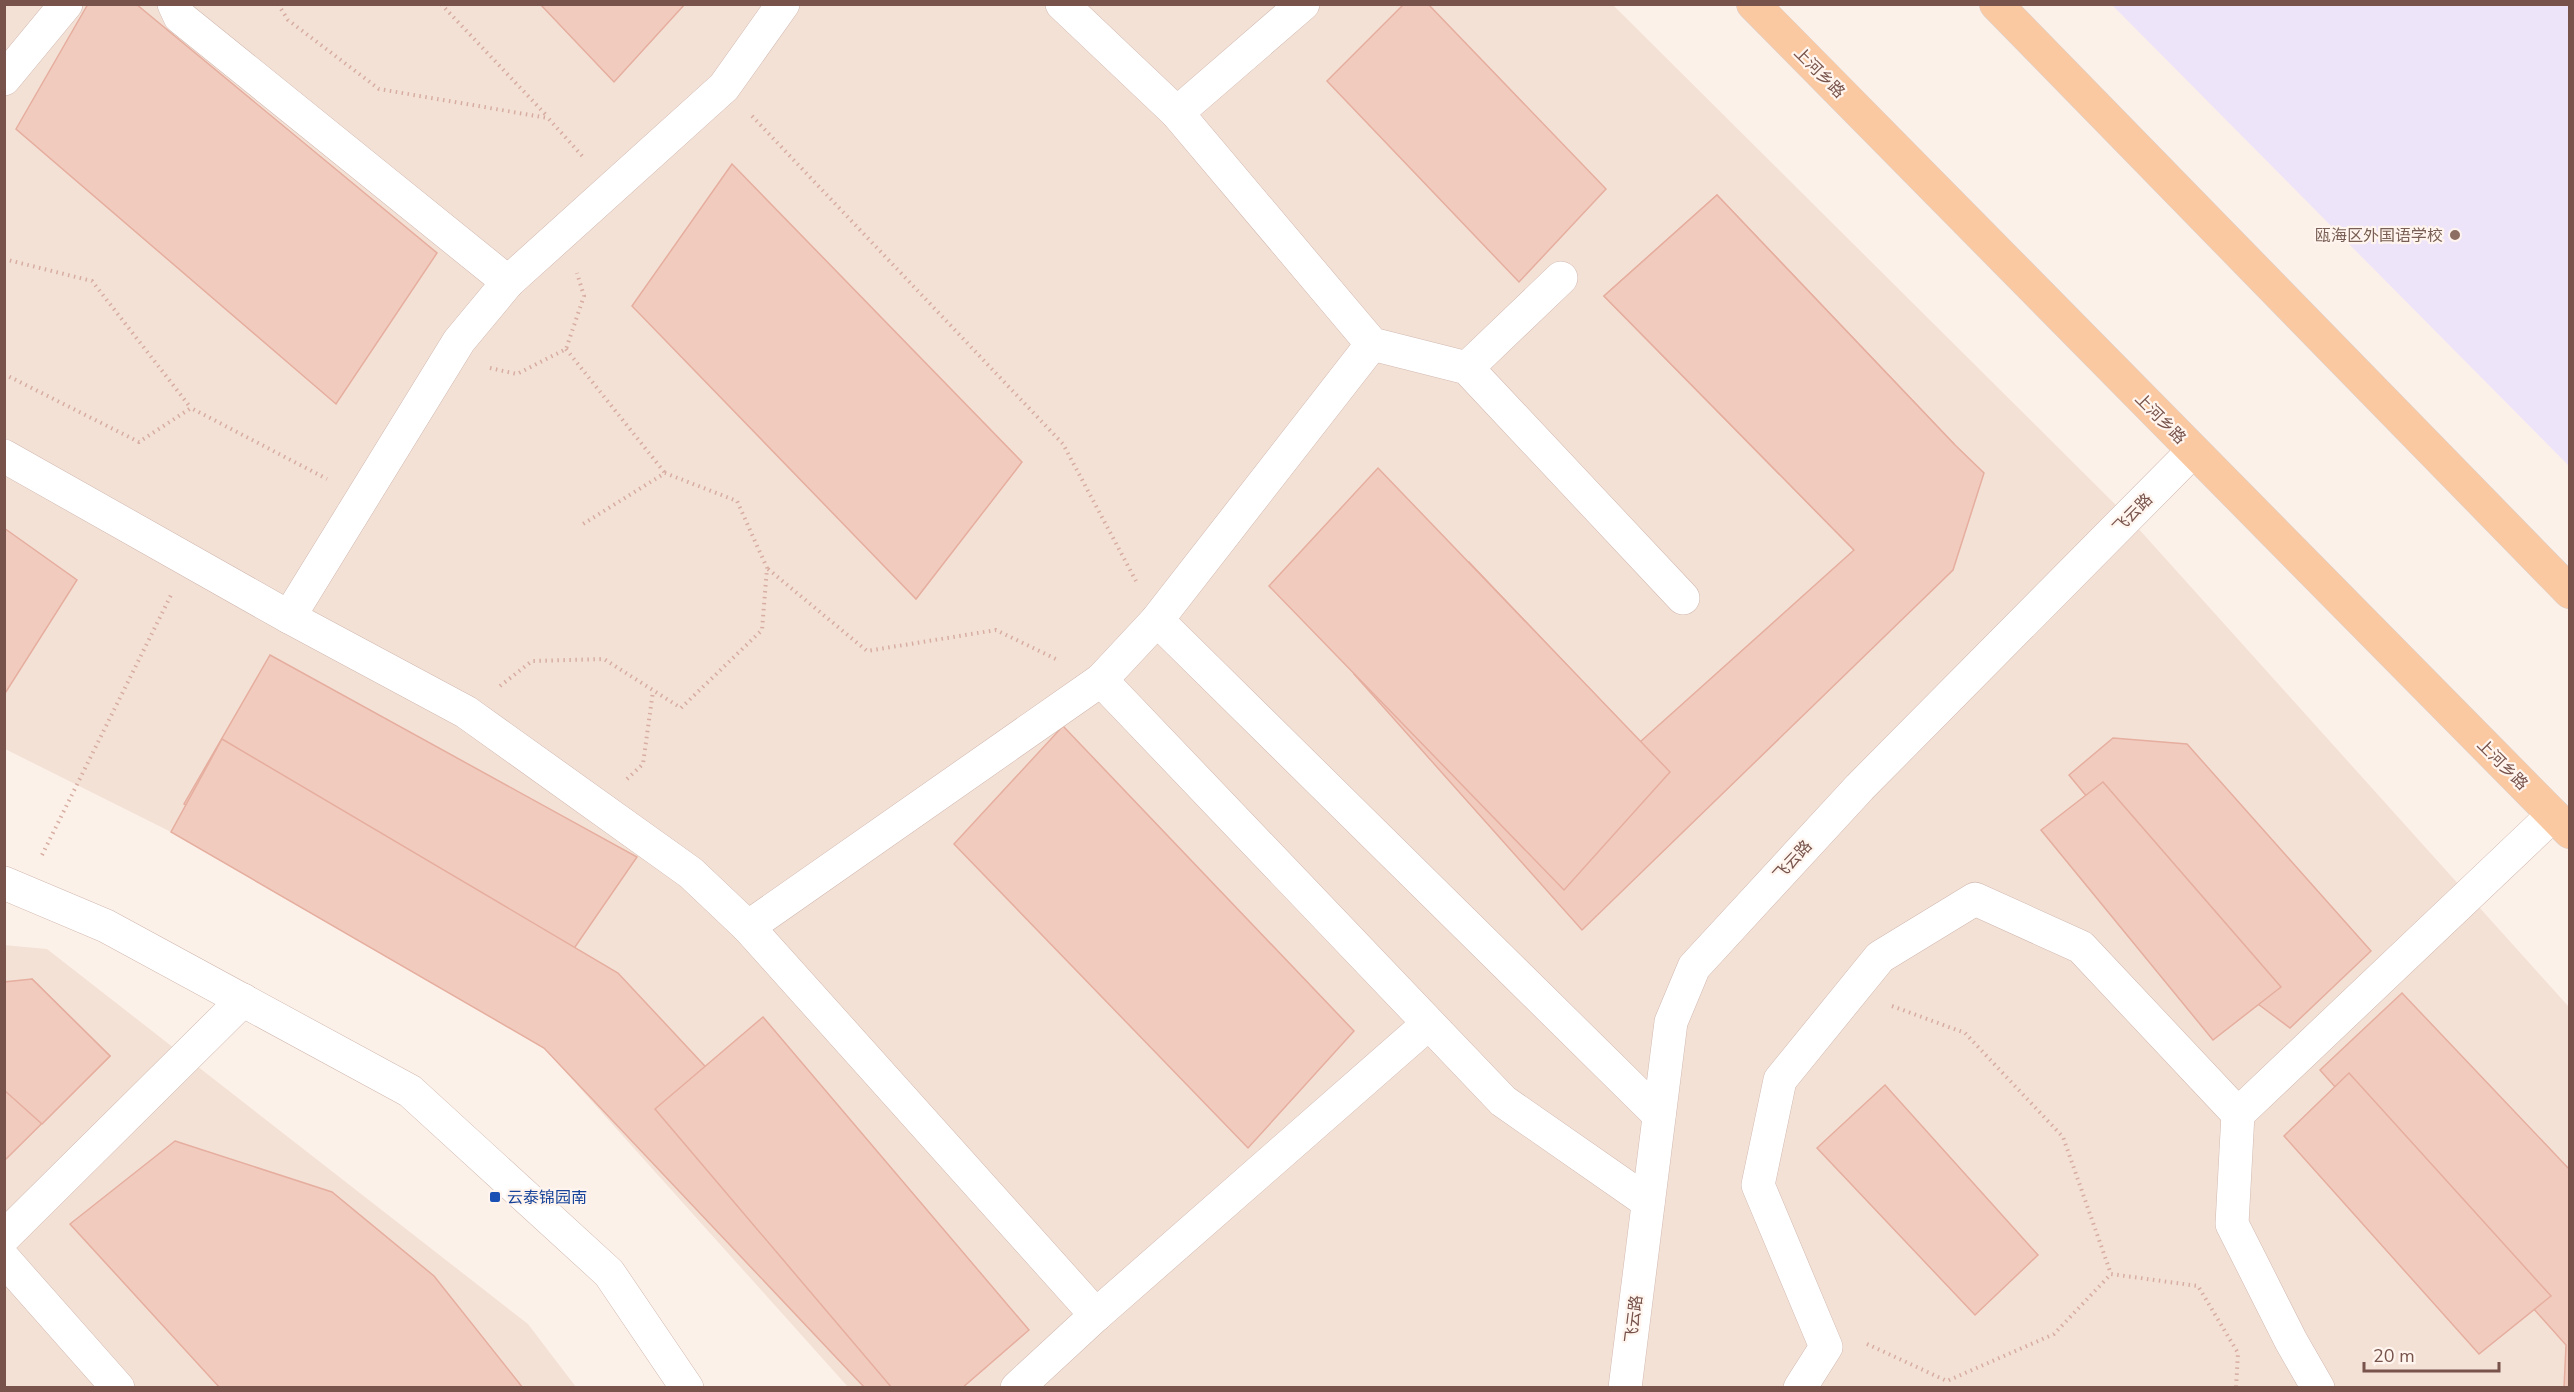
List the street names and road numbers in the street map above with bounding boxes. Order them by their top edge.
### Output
street label: 上河乡路 [1789,42,1850,103]
street label: 上河乡路 [2130,388,2191,449]
street label: 飞云路 [2108,489,2157,538]
street label: 上河乡路 [2472,734,2533,795]
street label: 飞云路 [1768,836,1817,886]
street label: 飞云路 [1620,1294,1648,1344]

